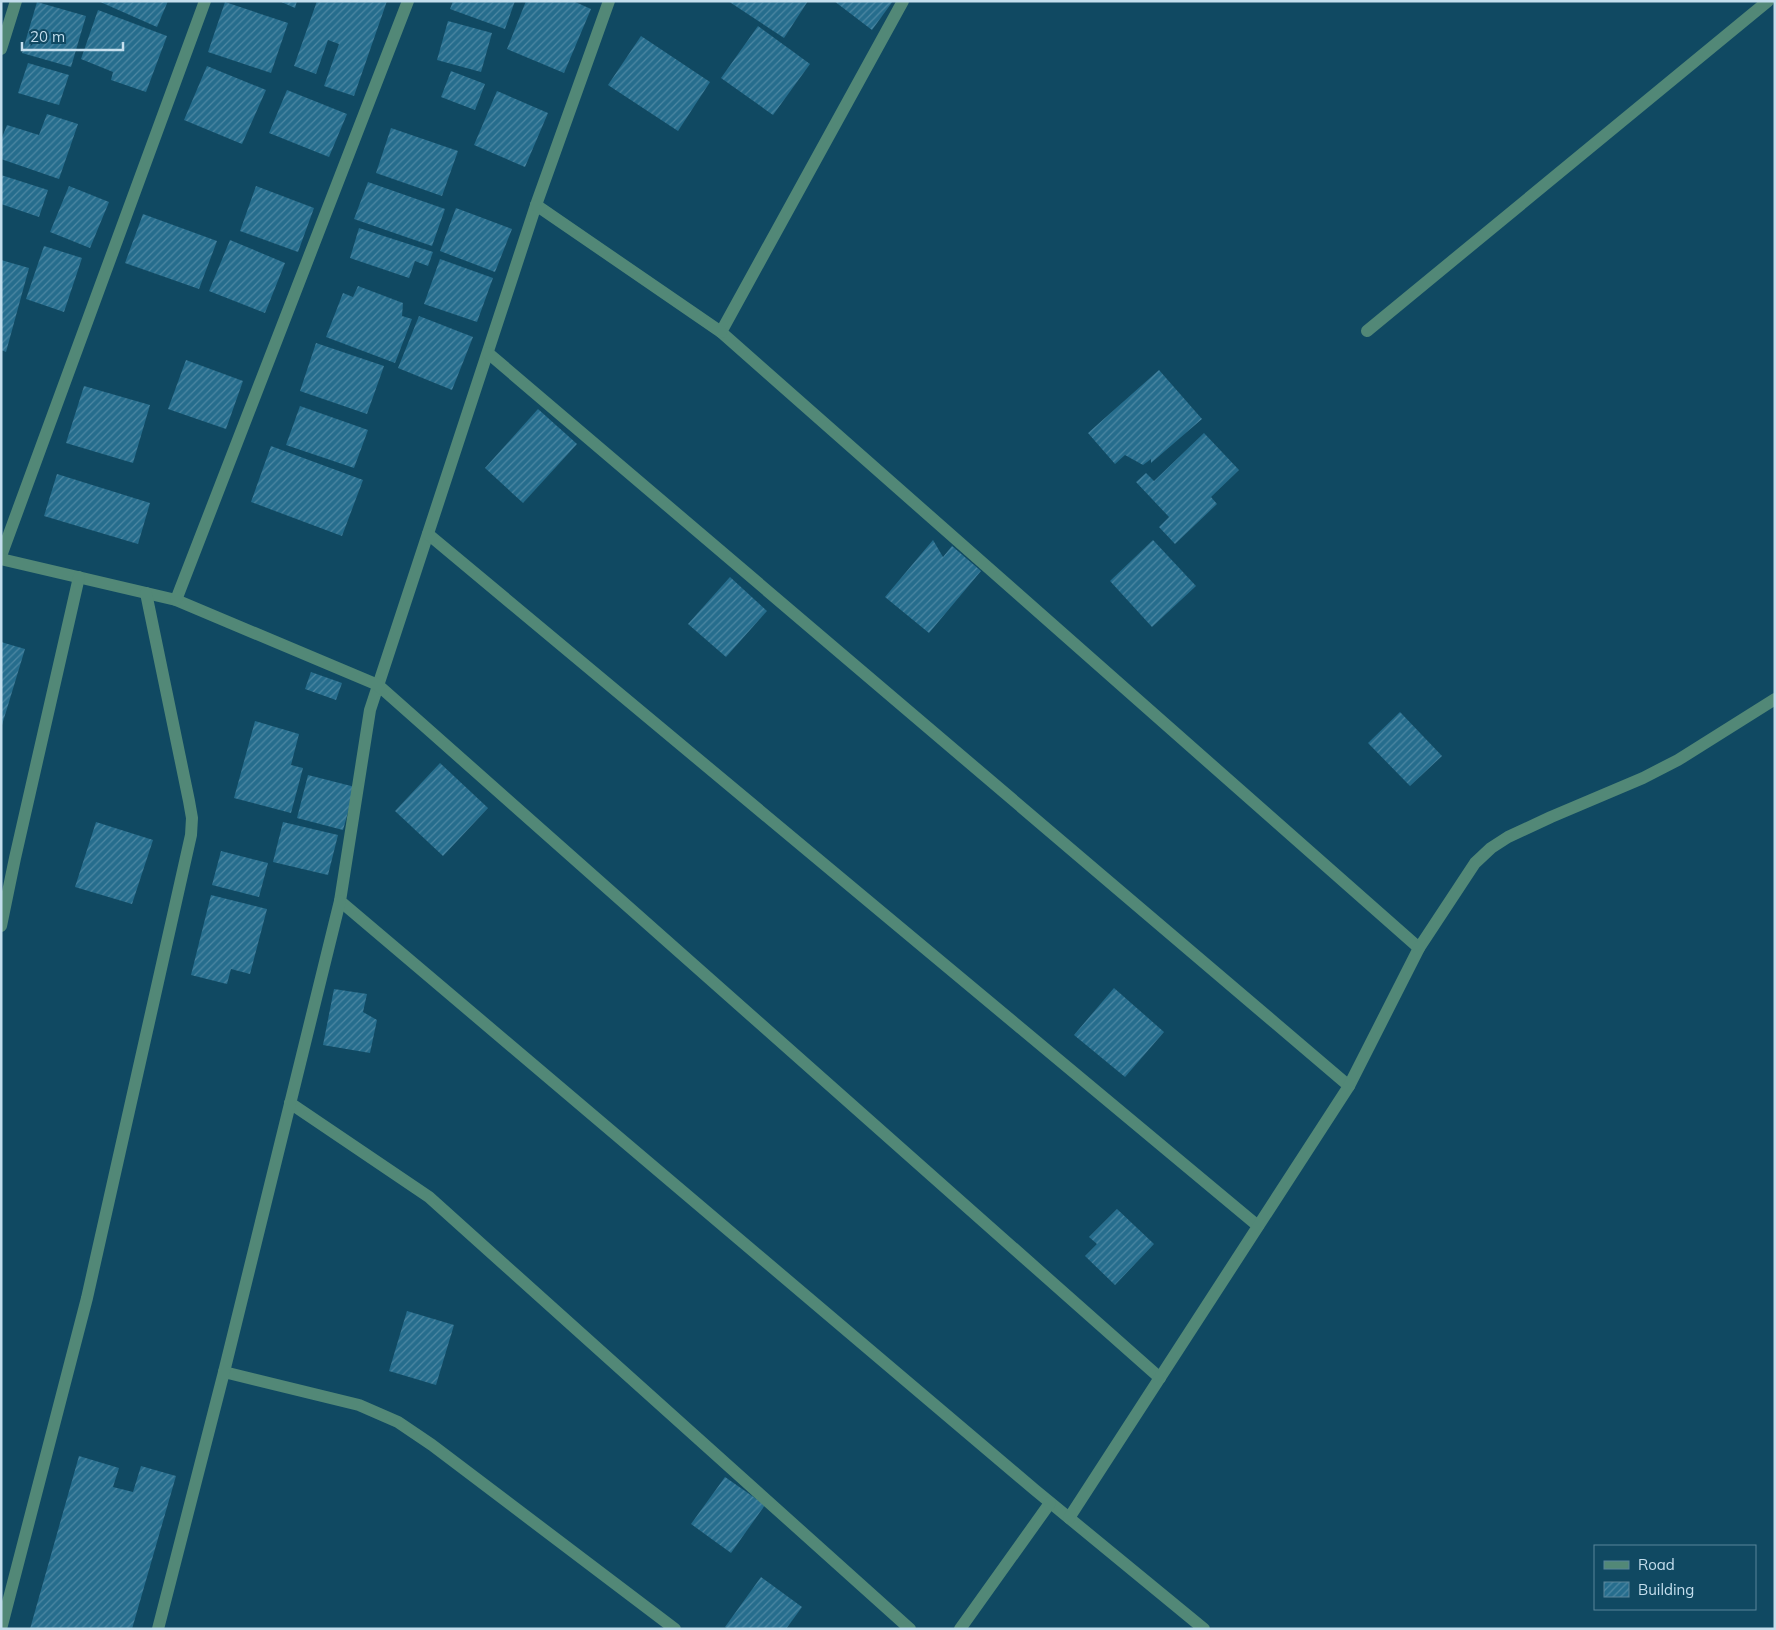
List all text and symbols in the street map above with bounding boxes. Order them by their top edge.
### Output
scale bar [22,20,124,52]
text: 20 m [30,27,65,46]
legend [1594,1545,1756,1610]
text: Road [1638,1555,1675,1574]
text: Building [1638,1580,1694,1599]

